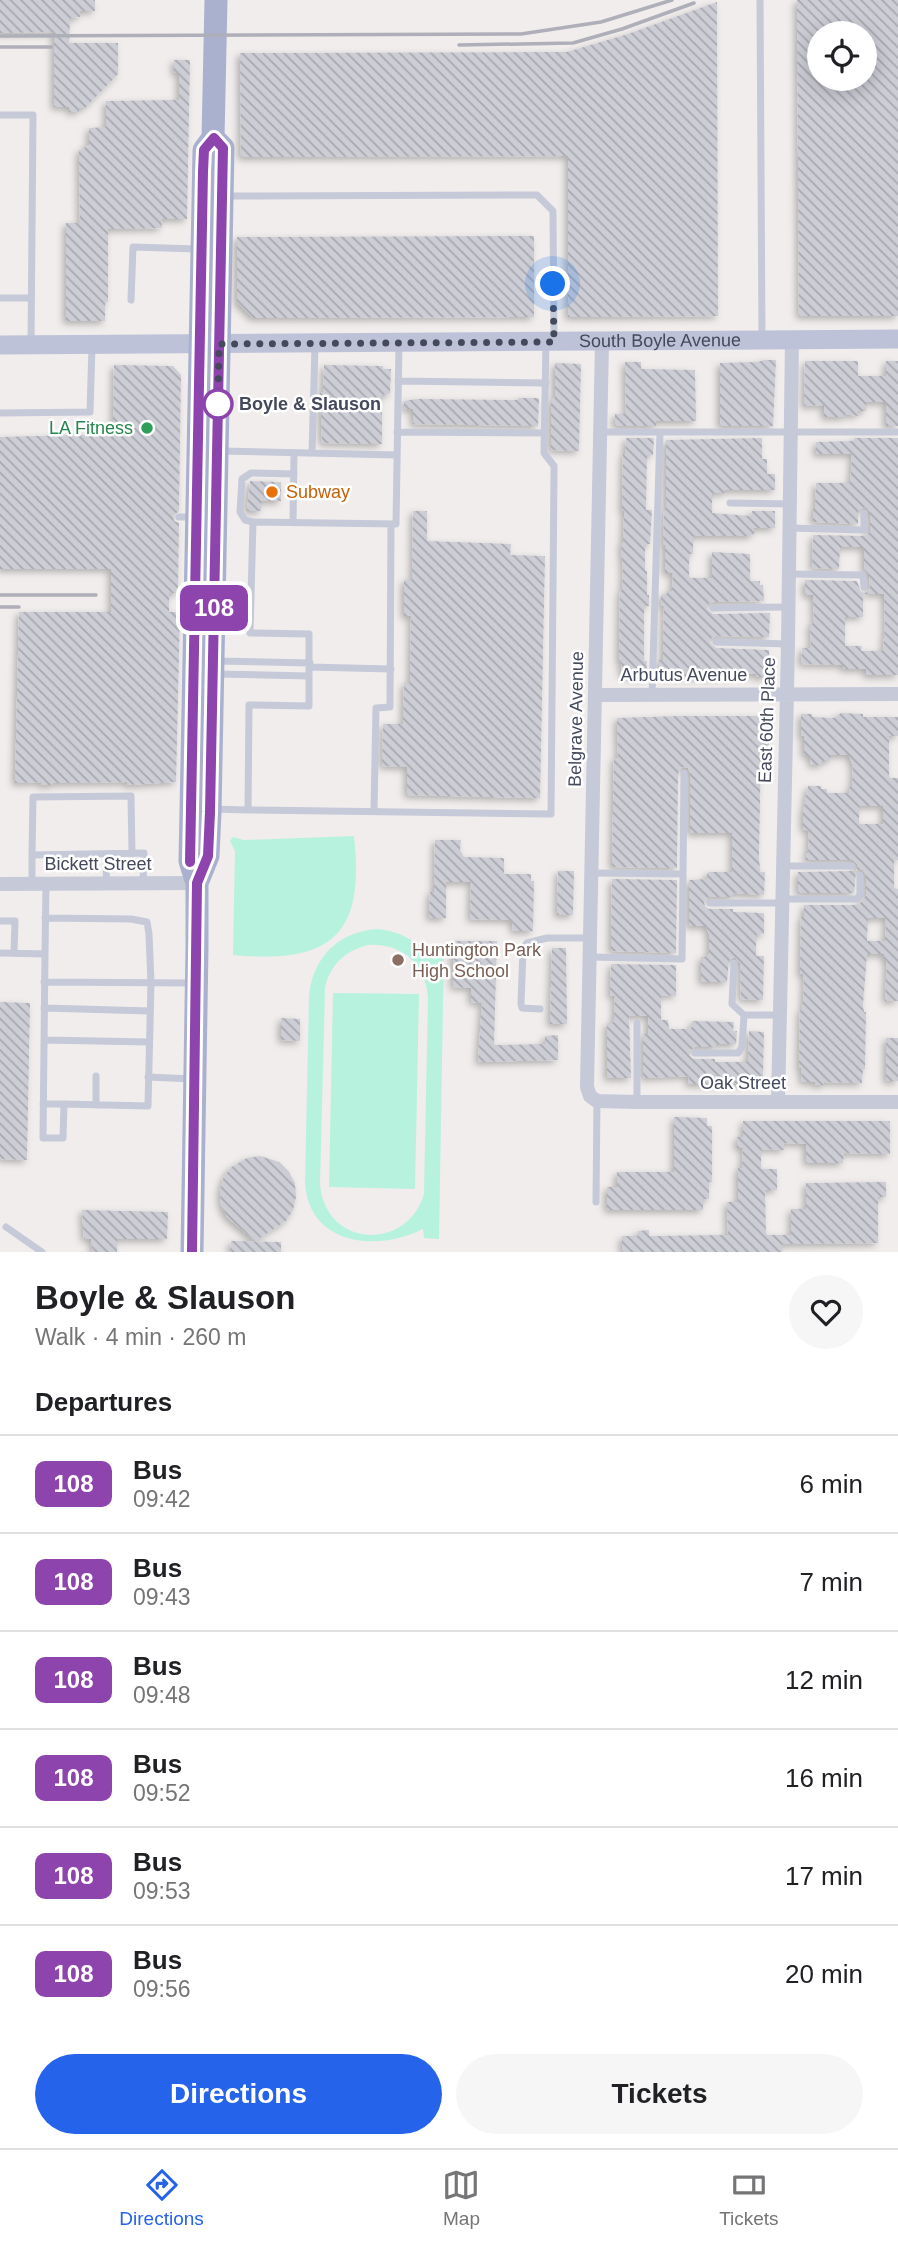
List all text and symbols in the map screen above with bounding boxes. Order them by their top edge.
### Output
map controls [807,21,877,91]
button: locate [807,21,877,91]
your location [535,266,570,301]
street label: South Boyle Avenue [579,330,741,351]
marker: Boyle & Slauson [203,389,233,419]
place label: Boyle & Slauson [239,394,381,414]
place label: LA Fitness [49,418,133,438]
marker: LA Fitness [139,420,155,436]
place label: Subway [286,482,350,502]
marker: Subway [264,484,280,500]
line badge: 108 [174,585,254,631]
text: 108 [194,594,234,621]
street label: Belgrave Avenue [565,651,587,787]
street label: East 60th Place [755,657,779,783]
street label: Arbutus Avenue [621,665,747,685]
street label: Bickett Street [44,854,152,874]
place label: Huntington Park High School [412,940,542,981]
marker: Huntington Park High School [390,952,406,968]
street label: Oak Street [700,1073,786,1093]
button: heart [789,1275,863,1349]
text: Boyle & Slauson [35,1279,295,1316]
text: Walk · 4 min · 260 m [35,1324,246,1350]
text: Departures [35,1387,172,1417]
text: Bus [133,1455,182,1485]
text: 6 min [799,1469,863,1499]
text: 108 [53,1470,94,1497]
text: 09:42 [133,1486,191,1512]
text: Bus [133,1553,182,1583]
text: 7 min [799,1567,863,1597]
text: 108 [53,1568,94,1595]
text: 09:43 [133,1584,191,1610]
text: Bus [133,1651,182,1681]
text: 12 min [785,1665,863,1695]
text: 108 [53,1666,94,1693]
text: 09:48 [133,1682,191,1708]
text: Bus [133,1749,182,1779]
text: 16 min [785,1763,863,1793]
text: 108 [53,1764,94,1791]
text: 09:52 [133,1780,191,1806]
text: Bus [133,1847,182,1877]
text: 17 min [785,1861,863,1891]
text: 108 [53,1862,94,1889]
text: 09:53 [133,1878,191,1904]
text: Bus [133,1945,182,1975]
text: 20 min [785,1959,863,1989]
text: 108 [53,1960,94,1987]
text: 09:56 [133,1976,191,2002]
button: Directions [35,2054,442,2134]
button: Tickets [456,2054,863,2134]
tab: Directions [119,2166,204,2230]
tab: Map [442,2166,480,2230]
tab: Tickets [719,2166,779,2230]

